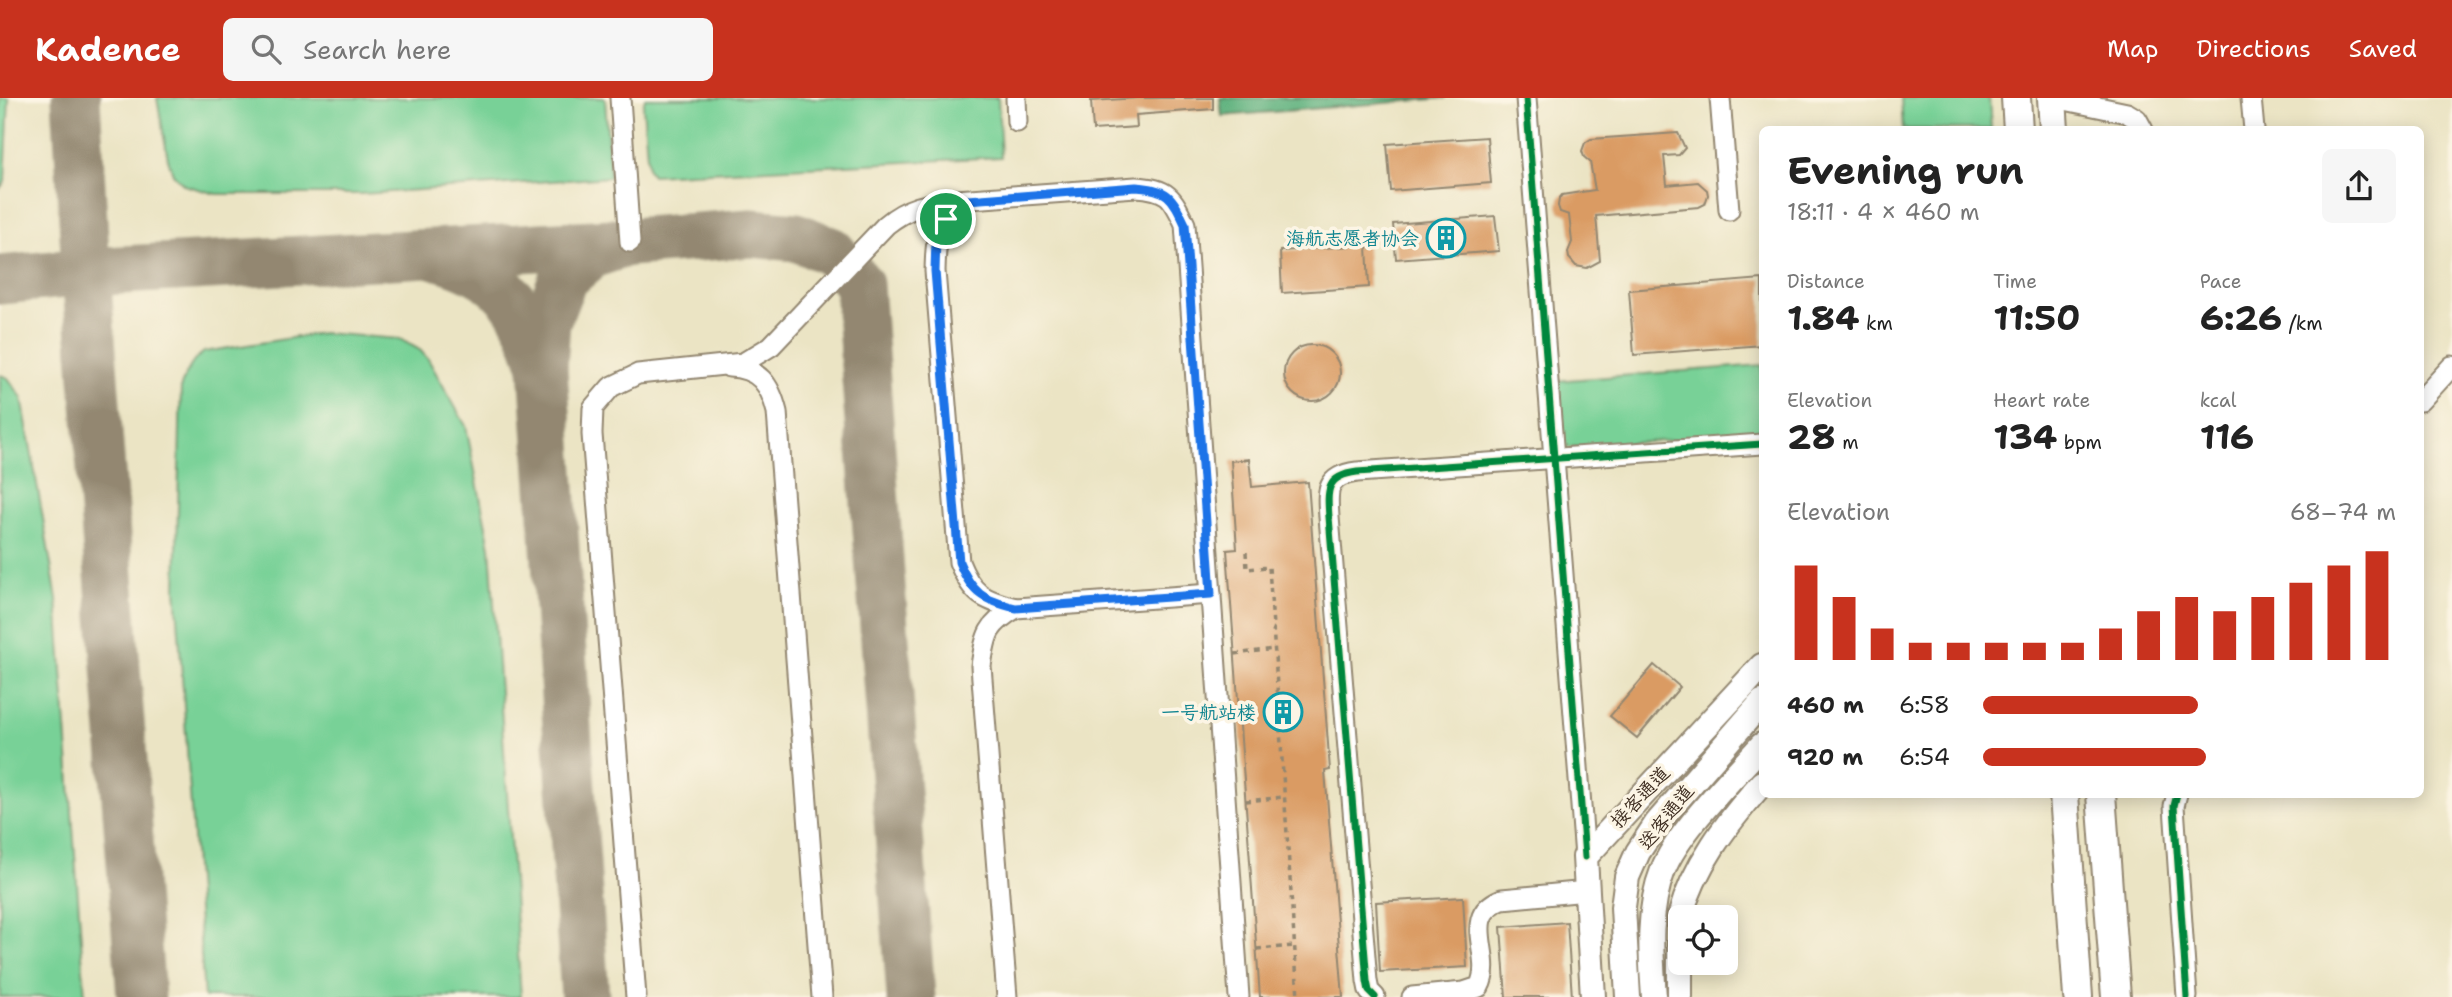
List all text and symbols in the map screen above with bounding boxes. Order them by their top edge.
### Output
search box [223,18,713,81]
text: Kadence [35,27,181,72]
icon: search [247,30,285,68]
text: Search here [303,32,451,67]
text: Map [2107,33,2158,65]
text: Directions [2196,33,2311,65]
text: Saved [2349,33,2417,65]
text: Evening run [1787,145,2024,196]
button: share [2322,149,2396,223]
pin [916,189,976,249]
text: 18:11 · 4 × 460 m [1787,197,1979,227]
icon: arrive [927,200,965,238]
building icon: 海航志愿者协会 [1425,217,1467,259]
place label: 海航志愿者协会 [1286,226,1419,251]
text: Distance [1787,269,1865,294]
text: Time [1993,269,2037,294]
text: Pace [2200,269,2241,294]
text: 1.84 [1787,294,1859,341]
text: 11:50 [1993,294,2081,341]
text: 6:26 [2200,294,2282,341]
text: km [1859,311,1893,336]
text: /km [2282,311,2323,336]
text: Elevation [1787,388,1872,413]
text: Heart rate [1993,388,2090,413]
text: kcal [2200,388,2237,413]
text: 28 [1787,413,1836,460]
text: 134 [1993,413,2057,460]
text: 116 [2200,413,2254,460]
text: m [1836,430,1859,455]
text: bpm [2057,430,2102,455]
text: Elevation [1787,497,1890,527]
text: 68–74 m [2290,497,2396,527]
text: 460 m [1787,690,1864,720]
text: 6:58 [1899,690,1950,720]
building icon: 一号航站楼 [1262,691,1304,733]
place label: 一号航站楼 [1161,700,1256,725]
text: 920 m [1787,742,1863,772]
text: 6:54 [1899,742,1950,772]
street label: 接客通道 [1605,761,1675,833]
street label: 送客通道 [1633,779,1699,855]
map controls [1668,905,1738,975]
button: locate [1668,905,1738,975]

